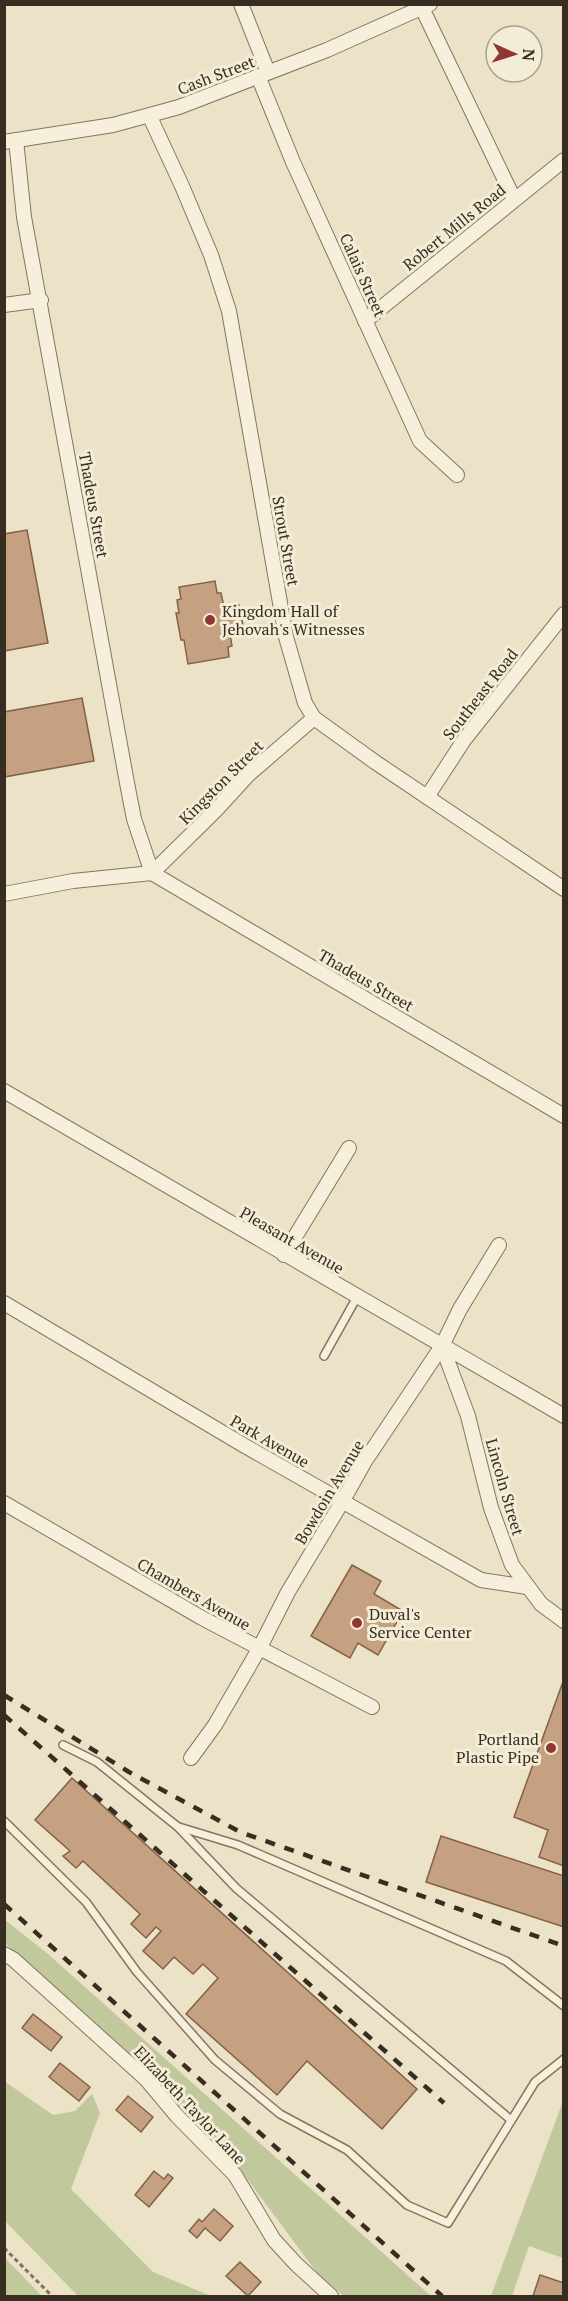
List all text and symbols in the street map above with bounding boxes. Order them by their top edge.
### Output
north arrow [484,24,544,84]
text: N [518,48,540,61]
street label: Cash Street [174,50,258,100]
street label: Robert Mills Road [398,179,510,275]
street label: Calais Street [335,230,391,320]
street label: Thadeus Street [74,450,114,560]
street label: Strout Street [267,494,305,588]
place label: Kingdom Hall of Jehovah's Witnesses [222,600,365,640]
marker: Kingdom Hall of Jehovah's Witnesses [203,613,217,627]
street label: Southeast Road [437,644,523,744]
street label: Kingston Street [174,735,268,829]
street label: Thadeus Street [314,944,418,1016]
street label: Pleasant Avenue [236,1201,348,1279]
street label: Park Avenue [226,1409,314,1473]
street label: Bowdoin Avenue [289,1436,369,1548]
street label: Lincoln Street [481,1436,529,1538]
street label: Chambers Avenue [133,1553,255,1635]
place label: Duval's Service Center [369,1603,473,1643]
marker: Duval's Service Center [350,1616,364,1630]
place label: Portland Plastic Pipe [456,1728,539,1768]
marker: Portland Plastic Pipe [544,1741,558,1755]
street label: Elizabeth Taylor Lane [129,2041,251,2169]

